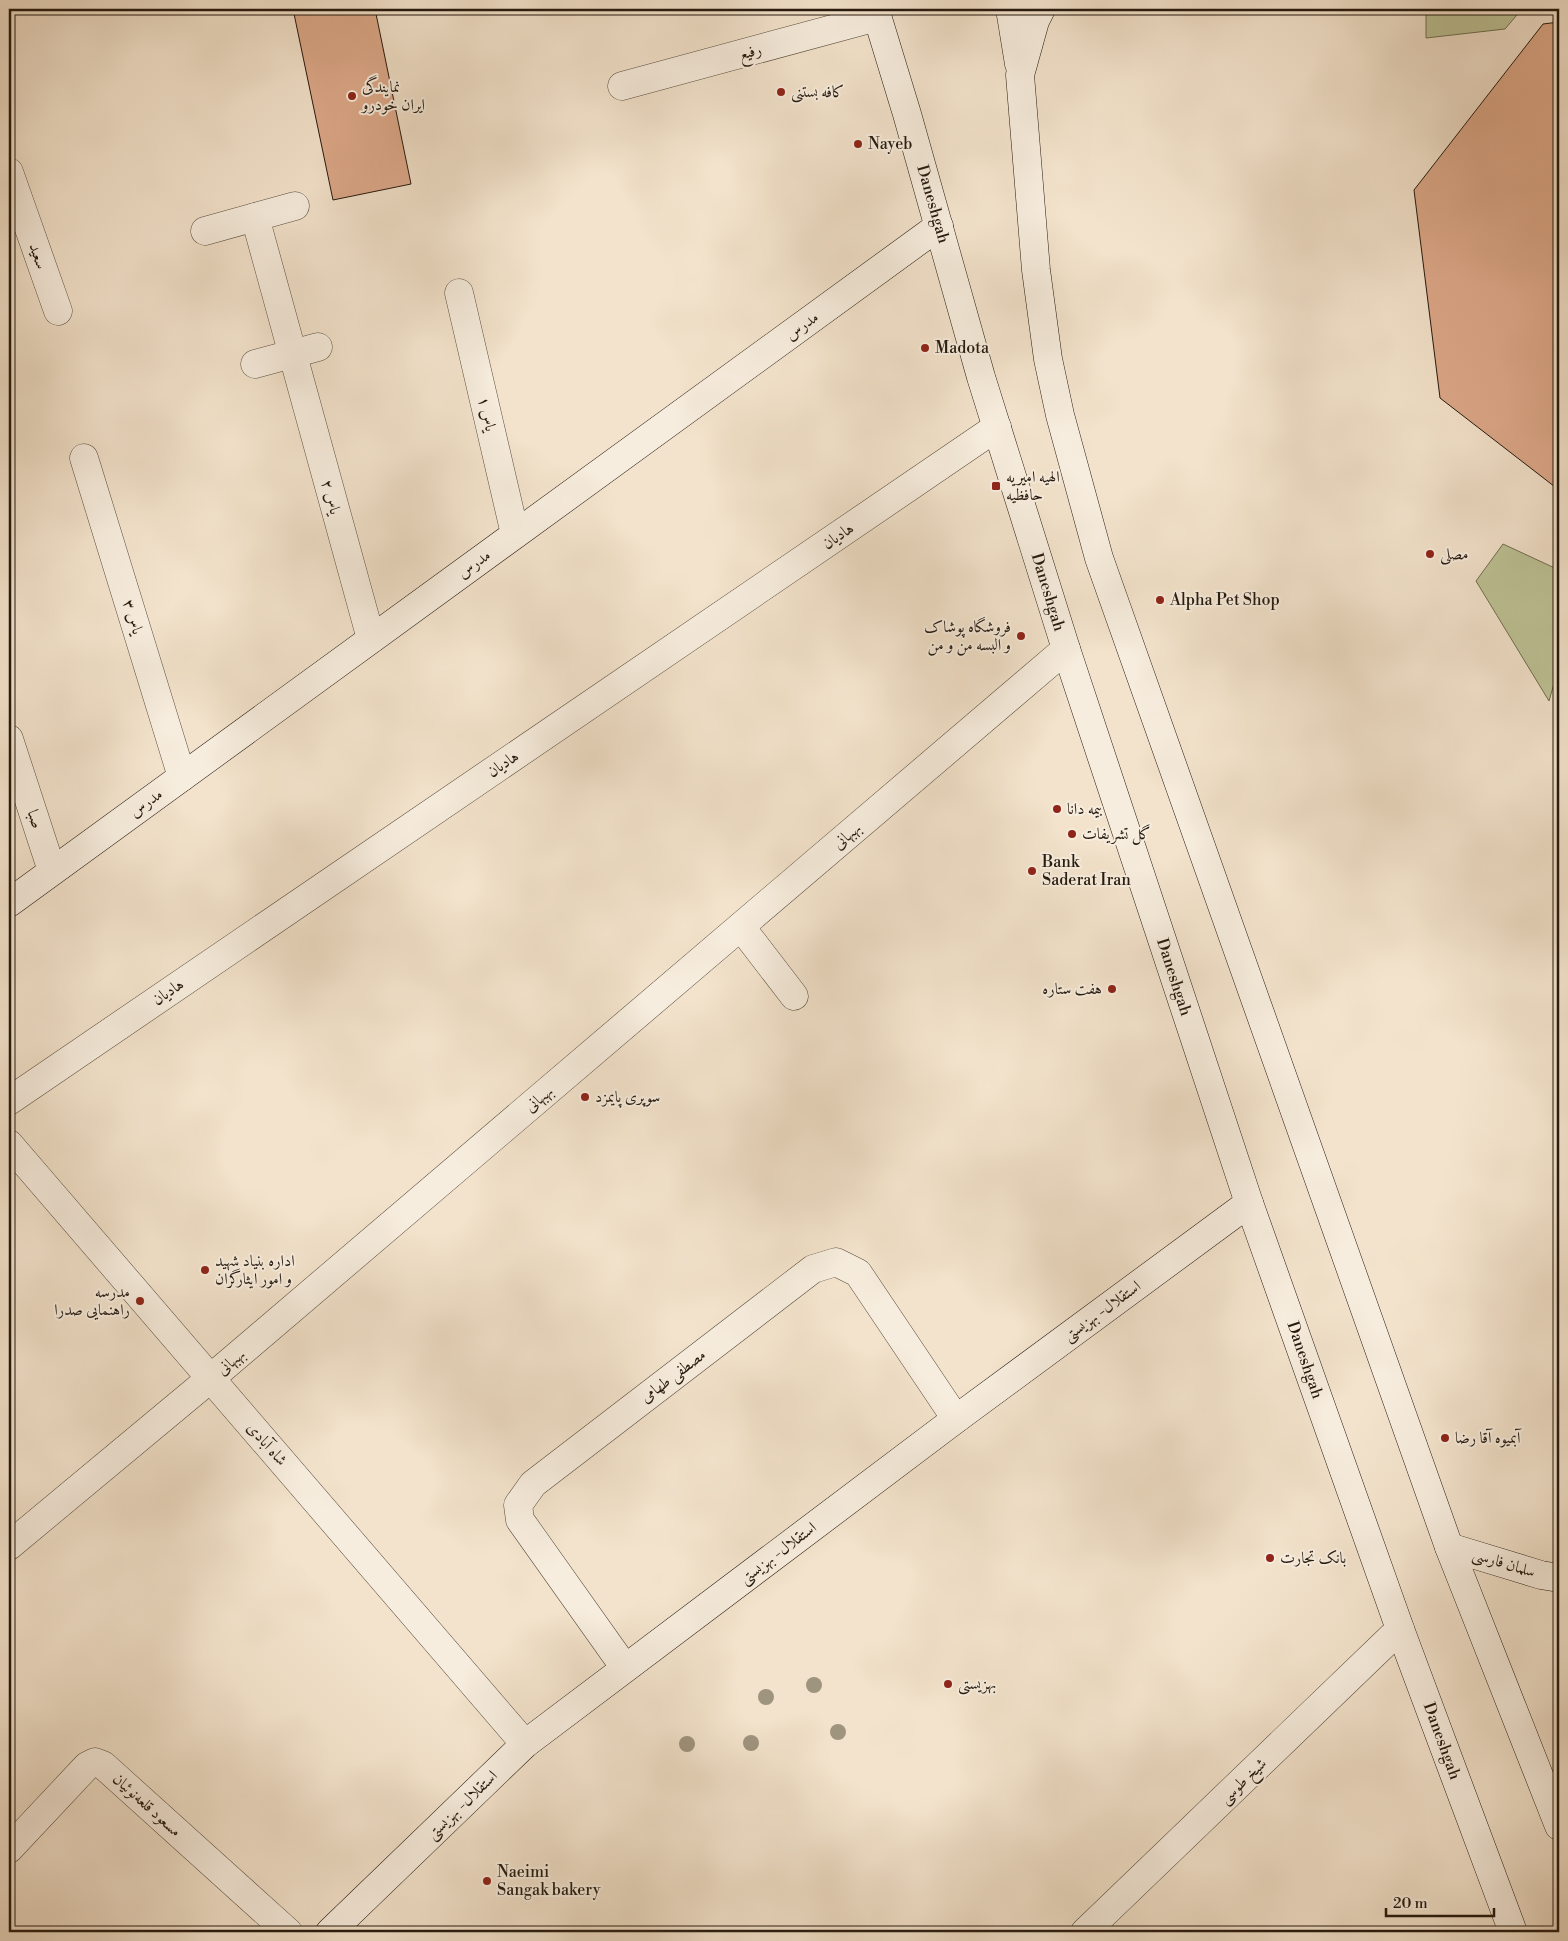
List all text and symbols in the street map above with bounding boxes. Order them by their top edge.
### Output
street label: رفیع [736,39,765,69]
place label: نمایندگی ایران خودرو [360,74,425,115]
place label: کافه بستنی [791,82,844,103]
marker: کافه بستنی [775,86,787,98]
marker: نمایندگی ایران خودرو [346,90,358,102]
place label: Nayeb [868,134,912,154]
marker: Nayeb [852,138,864,150]
street label: Daneshgah [912,163,954,246]
street label: سعید [24,240,52,272]
street label: مدرس [782,307,822,345]
place label: Madota [935,338,990,358]
marker: Madota [919,342,931,354]
street label: یاس ۱ [473,395,501,434]
place label: الهیه امیریه حافظیه [1006,467,1060,505]
street label: یاس ۲ [317,477,345,518]
marker: الهیه امیریه حافظیه [990,480,1002,492]
street label: هادیان [818,518,858,554]
place label: مصلی [1440,544,1468,565]
street label: مدرس [454,545,494,583]
marker: مصلی [1424,548,1436,560]
street label: Daneshgah [1027,551,1069,634]
place label: Alpha Pet Shop [1169,590,1280,610]
marker: Alpha Pet Shop [1154,594,1166,606]
street label: یاس ۳ [118,597,148,638]
place label: فروشگاه پوشاک و البسه من و من [924,616,1011,656]
marker: فروشگاه پوشاک و البسه من و من [1015,630,1027,642]
street label: هادیان [483,746,523,782]
street label: مدرس [126,784,166,822]
place label: بیمه دانا [1067,799,1102,819]
marker: بیمه دانا [1051,803,1063,815]
street label: صبا [23,807,47,831]
street label: بهبهانی [829,818,865,854]
place label: گل تشریفات [1082,824,1151,845]
marker: گل تشریفات [1066,828,1078,840]
place label: Bank Saderat Iran [1041,852,1131,890]
marker: Bank Saderat Iran [1026,865,1038,877]
street label: Daneshgah [1152,936,1196,1019]
street label: هادیان [148,974,188,1010]
place label: هفت ستاره [1042,979,1102,999]
marker: هفت ستاره [1106,983,1118,995]
street label: بهبهانی [521,1081,557,1117]
place label: سوپری پایمزد [595,1087,660,1108]
marker: سوپری پایمزد [579,1091,591,1103]
place label: اداره بنیاد شهید و امور ایثارگران [215,1251,295,1289]
marker: اداره بنیاد شهید و امور ایثارگران [199,1264,211,1276]
street label: استقلال- بهزیستی [1059,1276,1145,1347]
place label: مدرسه راهنمایی صدرا [54,1282,130,1320]
marker: مدرسه راهنمایی صدرا [134,1295,146,1307]
street label: Daneshgah [1282,1319,1328,1402]
street label: بهبهانی [213,1344,249,1380]
street label: مصطفی طهامی [636,1345,710,1408]
street label: شاه آبادی [243,1418,291,1470]
place label: آبمیوه آقا رضا [1455,1428,1522,1448]
marker: آبمیوه آقا رضا [1439,1432,1451,1444]
street label: استقلال- بهزیستی [736,1518,821,1589]
street label: سلمان فارسی [1470,1544,1538,1583]
place label: بانک تجارت [1280,1548,1346,1568]
marker: بانک تجارت [1264,1552,1276,1564]
place label: بهزیستی [958,1674,996,1695]
marker: بهزیستی [942,1678,954,1690]
street label: Daneshgah [1419,1700,1465,1783]
street label: شیخ طوسی [1215,1754,1274,1811]
street label: استقلال- بهزیستی [422,1766,502,1845]
street label: مسعود قلعه‌نوئیان [108,1769,186,1841]
place label: Naeimi Sangak bakery [497,1862,601,1900]
marker: Naeimi Sangak bakery [481,1875,493,1887]
scale bar [1386,1886,1493,1918]
text: 20 m [1393,1894,1428,1913]

